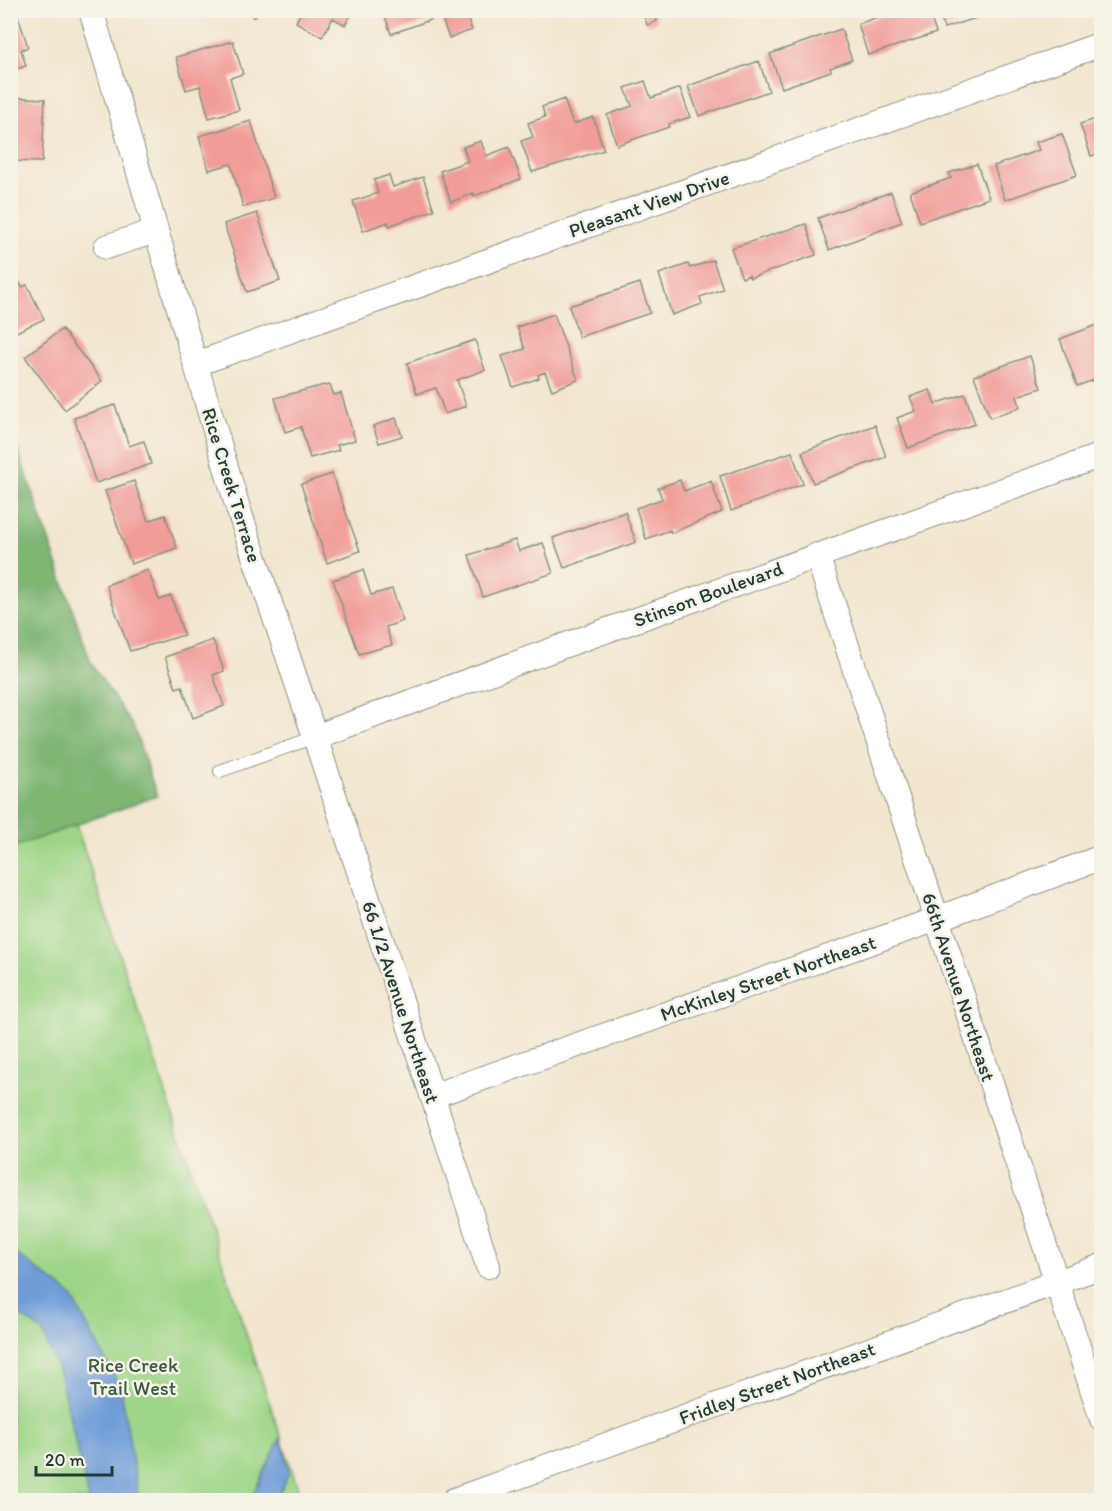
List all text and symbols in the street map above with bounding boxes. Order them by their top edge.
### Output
street label: Pleasant View Drive [566,165,732,243]
street label: Rice Creek Terrace [197,405,267,565]
street label: Stinson Boulevard [630,556,786,632]
street label: 66th Avenue Northeast [917,890,1001,1084]
street label: 66 1/2 Avenue Northeast [357,898,445,1106]
street label: McKinley Street Northeast [657,930,879,1026]
street label: Fridley Street Northeast [676,1336,878,1430]
park label: Rice Creek Trail West [88,1353,179,1400]
scale bar [36,1439,112,1477]
text: 20 m [45,1449,85,1471]

